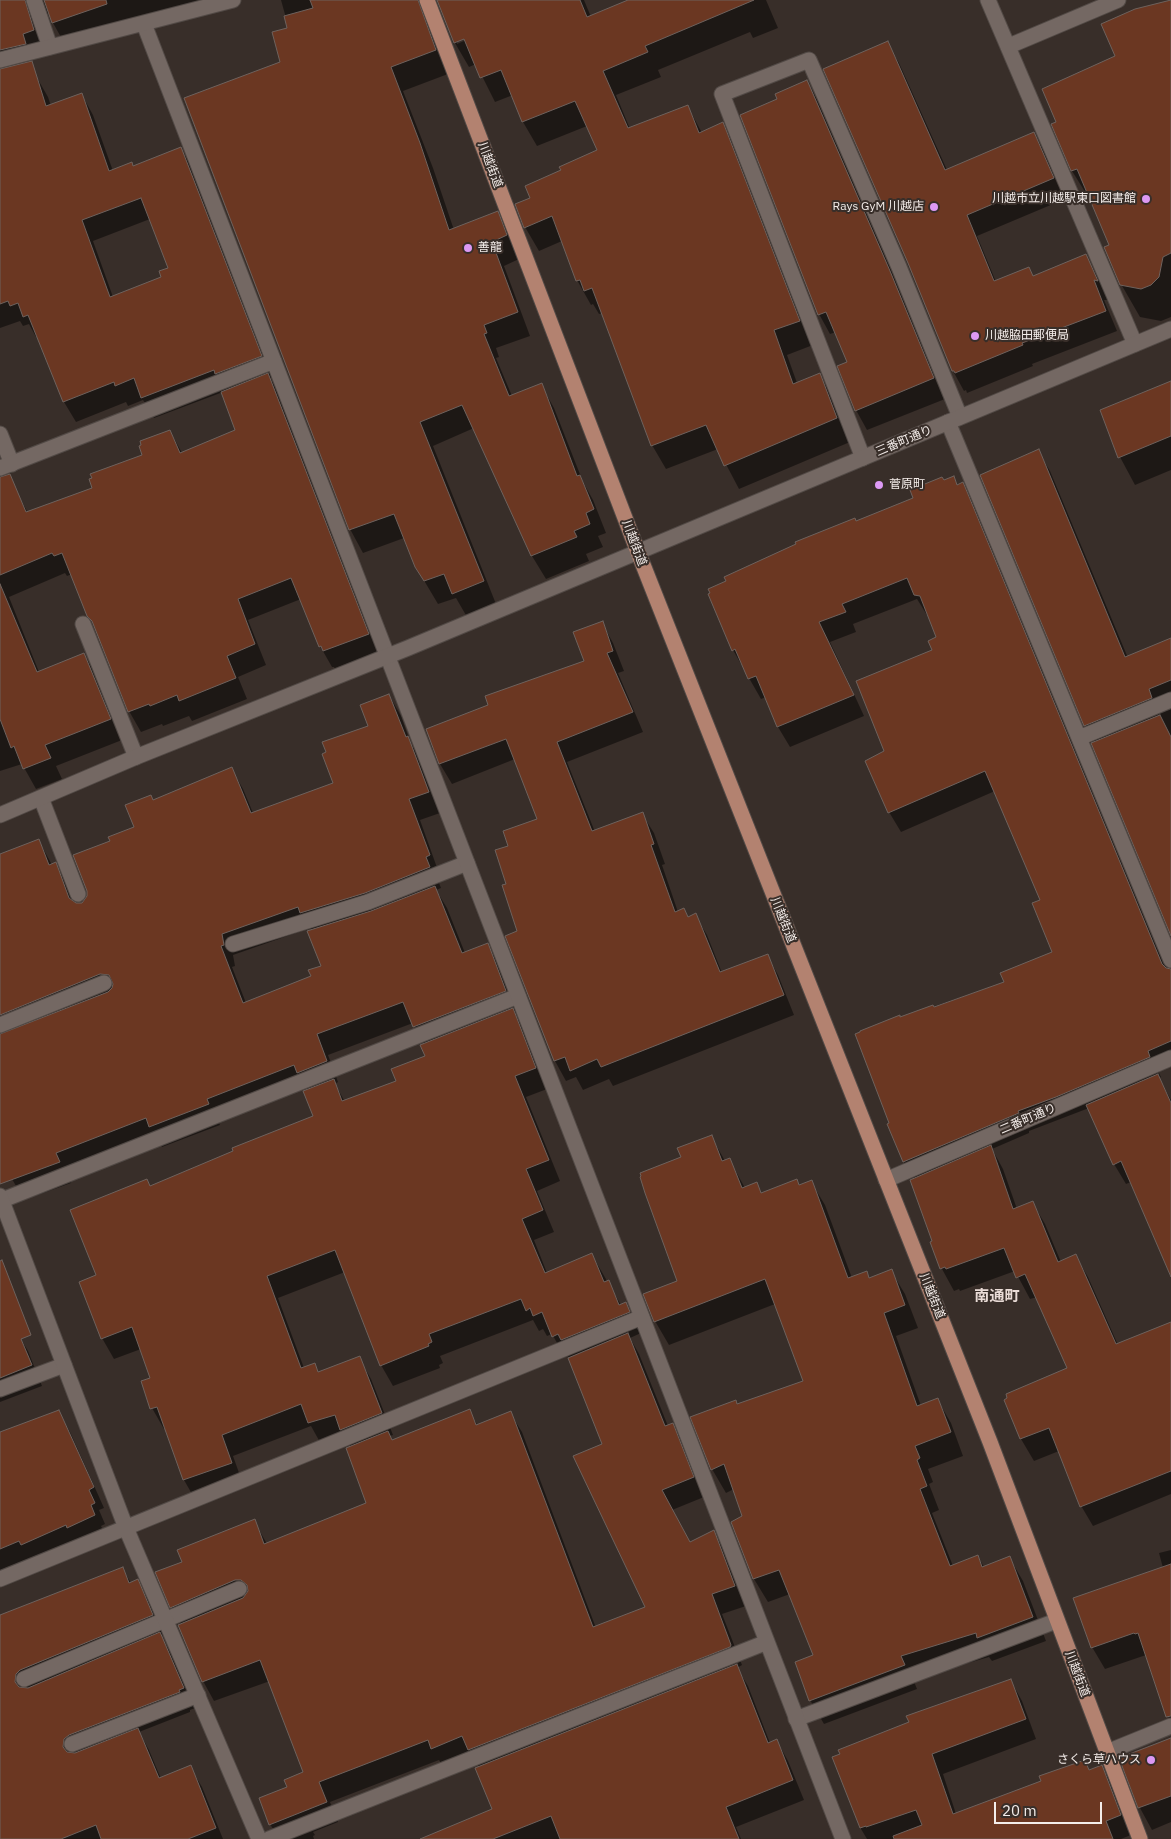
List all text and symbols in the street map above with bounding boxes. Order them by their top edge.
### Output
street label: 川越街道 [475,140,505,190]
place label: 川越市立川越駅東口図書館 [992,192,1136,206]
marker: 川越市立川越駅東口図書館 [1140,193,1152,205]
place label: Rays GyM 川越店 [833,200,924,214]
marker: Rays GyM 川越店 [928,201,940,213]
place label: 善龍 [478,241,502,255]
marker: 善龍 [462,242,474,254]
place label: 川越脇田郵便局 [985,329,1069,343]
marker: 川越脇田郵便局 [969,330,981,342]
street label: 三番町通り [874,423,934,459]
place label: 菅原町 [889,478,925,492]
marker: 菅原町 [873,479,885,491]
street label: 川越街道 [619,518,649,568]
street label: 川越街道 [767,895,799,945]
street label: 二番町通り [998,1101,1058,1137]
street label: 川越街道 [916,1271,948,1321]
district label: 南通町 [975,1288,1019,1306]
street label: 川越街道 [1062,1649,1092,1699]
place label: さくら草ハウス [1057,1753,1141,1767]
marker: さくら草ハウス [1145,1754,1157,1766]
scale bar [996,1792,1104,1824]
text: 20 m [1002,1801,1037,1820]

